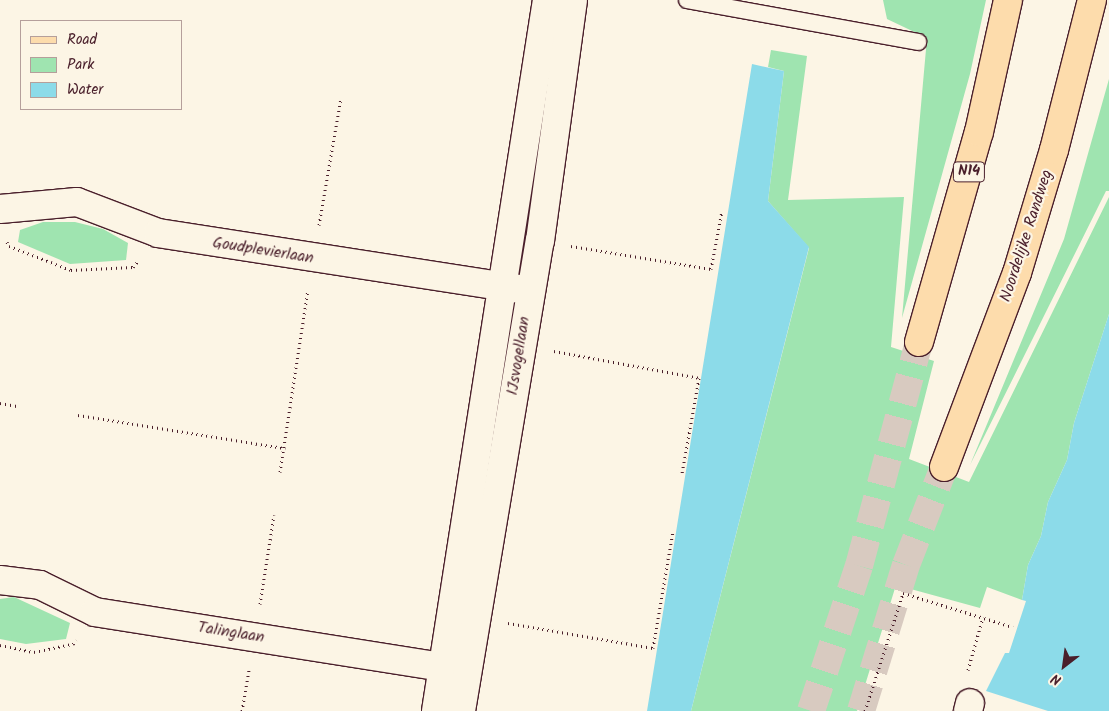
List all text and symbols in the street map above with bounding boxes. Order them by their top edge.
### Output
legend [20,20,182,110]
text: Road [67,28,97,52]
text: Park [67,53,94,77]
text: Water [67,78,103,102]
road number: N14 [953,160,985,184]
street label: Noordelijke Randweg [997,168,1057,304]
street label: Goudplevierlaan [211,234,315,268]
street label: IJsvogellaan [503,315,535,397]
street label: Talinglaan [196,618,266,648]
north arrow [1039,641,1089,691]
text: N [1047,667,1066,691]

